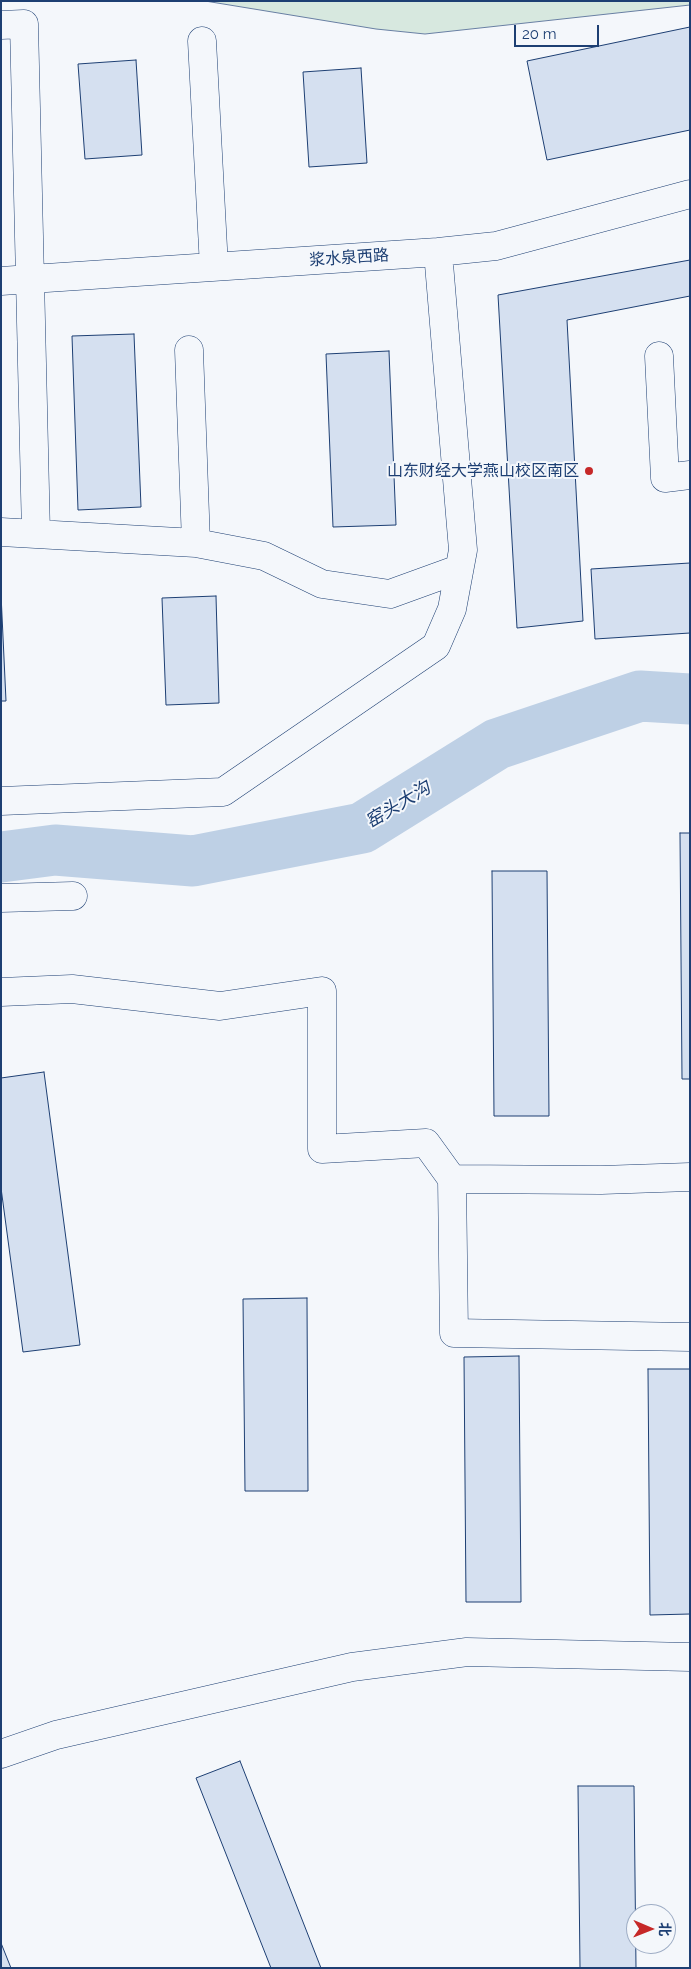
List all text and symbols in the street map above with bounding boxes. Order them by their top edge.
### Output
scale bar [516,15,601,47]
text: 20 m [522,25,557,43]
street label: 浆水泉西路 [308,246,390,270]
place label: 山东财经大学燕山校区南区 [387,461,579,481]
marker: 山东财经大学燕山校区南区 [583,465,595,477]
water label: 窑头大沟 [362,777,434,833]
north arrow [626,1904,676,1954]
text: 北 [657,1922,673,1936]

